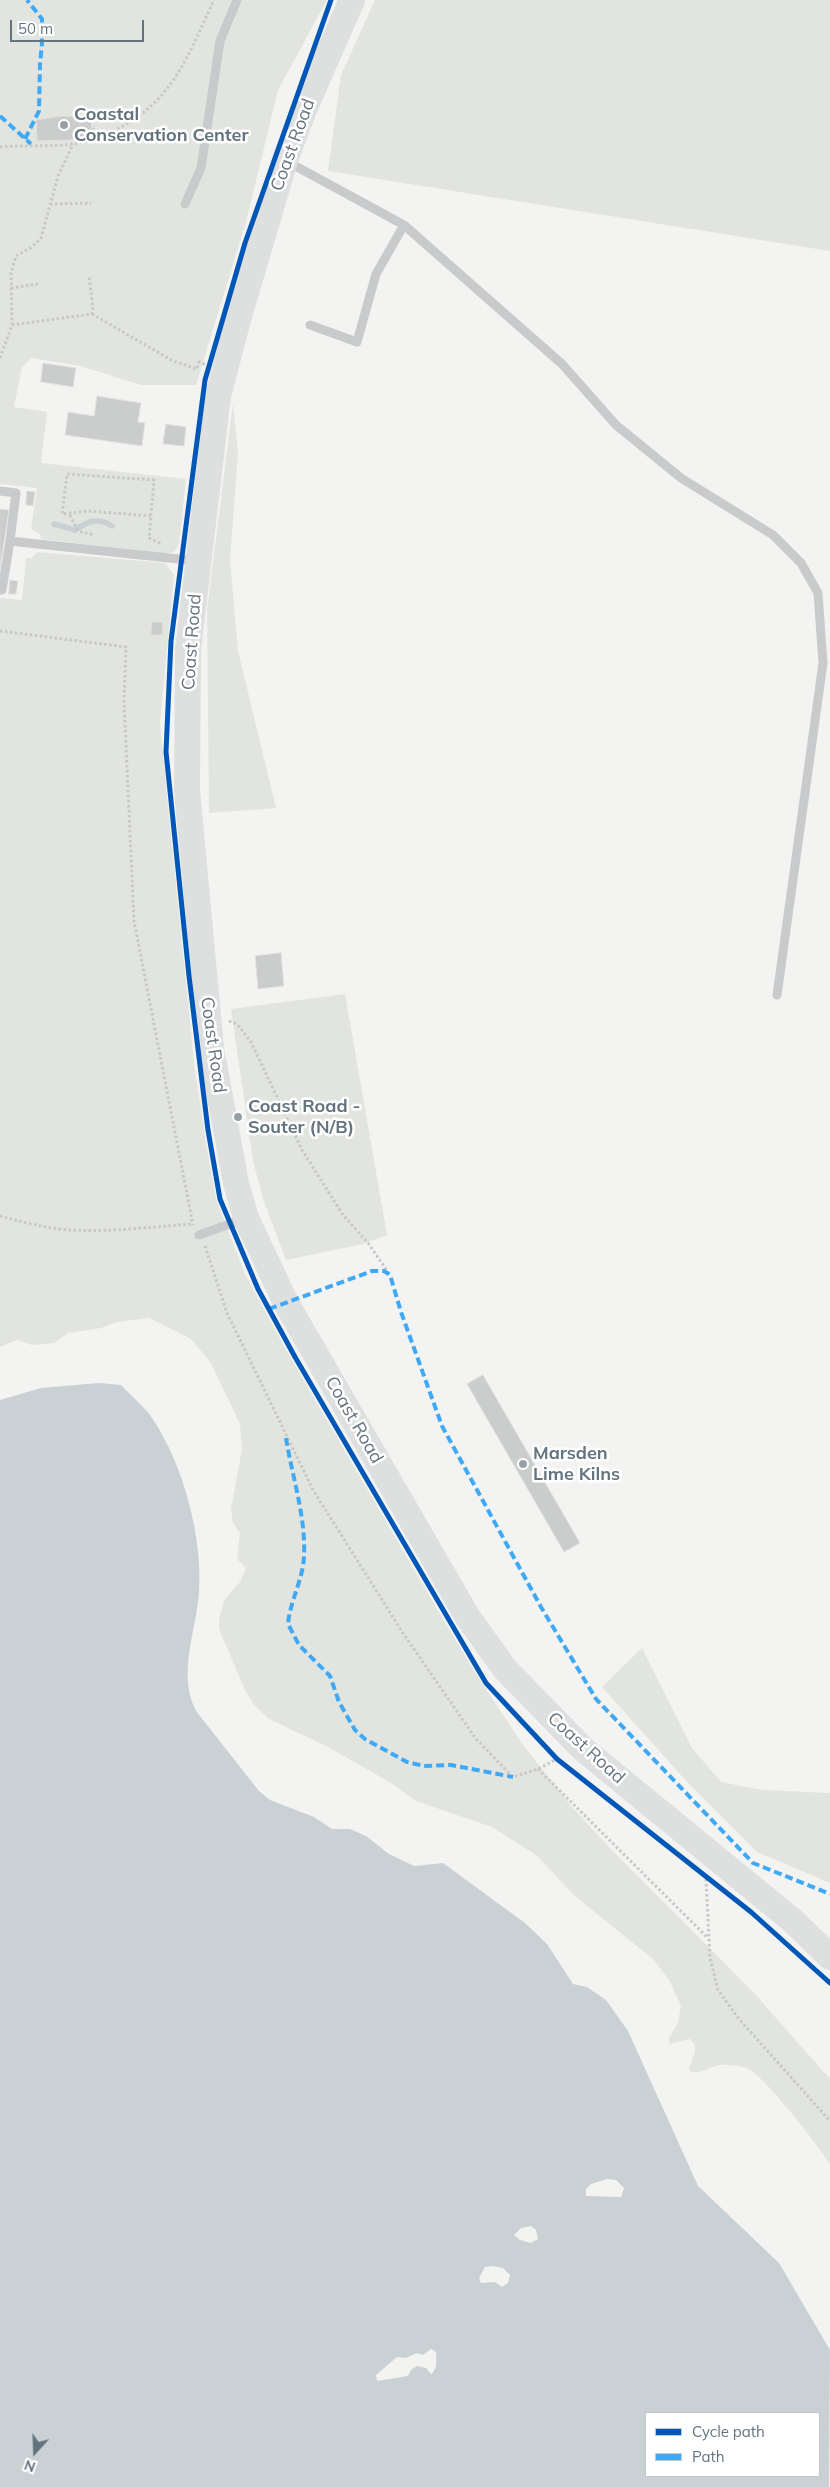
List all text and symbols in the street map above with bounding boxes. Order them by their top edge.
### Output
scale bar [12,10,146,42]
text: 50 m [18,19,53,38]
street label: Coast Road [266,96,320,194]
place label: Coastal Conservation Center [74,104,249,146]
marker: Coastal Conservation Center [58,119,70,131]
street label: Coast Road [178,593,206,691]
street label: Coast Road [196,996,230,1094]
place label: Coast Road - Souter (N/B) [248,1096,360,1138]
marker: Coast Road - Souter (N/B) [232,1111,244,1123]
street label: Coast Road [320,1373,388,1467]
place label: Marsden Lime Kilns [533,1443,620,1486]
marker: Marsden Lime Kilns [517,1458,529,1470]
street label: Coast Road [543,1708,629,1788]
legend [645,2412,820,2477]
text: Cycle path [692,2422,765,2441]
north arrow [10,2427,60,2477]
text: Path [692,2447,724,2466]
text: N [22,2456,38,2476]

